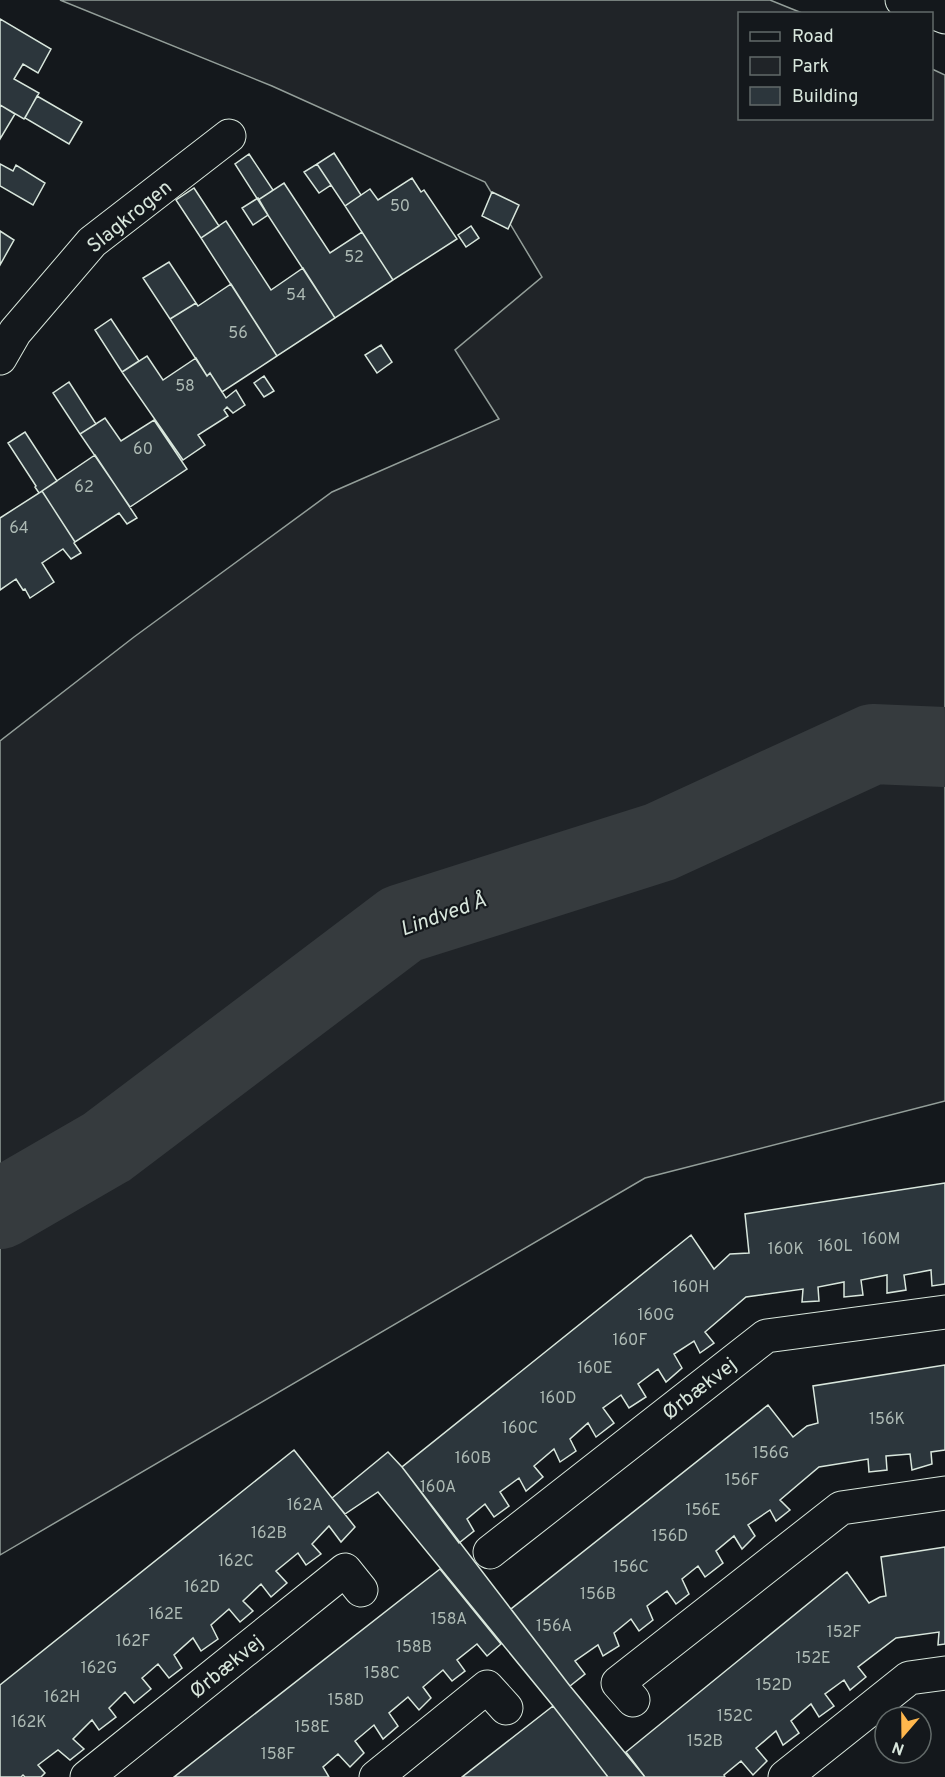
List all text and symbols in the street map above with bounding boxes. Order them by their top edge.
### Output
legend [738,12,933,120]
text: Road [792,26,834,49]
text: Park [792,56,829,79]
text: Building [792,86,858,109]
street label: Slagkrogen [82,175,178,260]
house number: 50 [390,197,410,217]
house number: 52 [344,248,364,268]
house number: 54 [286,286,306,306]
house number: 56 [228,324,248,344]
house number: 58 [175,377,195,397]
house number: 60 [133,440,153,460]
house number: 62 [74,478,94,498]
house number: 64 [9,519,29,539]
water label: Lindved Å [397,887,490,943]
house number: 160M [862,1230,900,1250]
house number: 160L [818,1237,852,1257]
house number: 160K [768,1240,804,1260]
house number: 160H [673,1278,710,1298]
house number: 160G [638,1306,674,1326]
house number: 160F [613,1331,647,1351]
street label: Ørbækvej [658,1352,743,1427]
house number: 160E [577,1359,613,1379]
house number: 160D [540,1389,576,1409]
house number: 156K [869,1410,905,1430]
house number: 160C [502,1419,538,1439]
house number: 156G [753,1444,789,1464]
house number: 160B [455,1449,491,1469]
house number: 156F [725,1471,759,1491]
house number: 160A [420,1478,456,1498]
house number: 162A [287,1496,323,1516]
house number: 156E [685,1501,721,1521]
house number: 162B [251,1524,287,1544]
house number: 156D [652,1527,688,1547]
house number: 162C [218,1552,254,1572]
house number: 156C [613,1558,649,1578]
house number: 162D [184,1578,220,1598]
house number: 156B [580,1585,616,1605]
house number: 162E [149,1605,183,1625]
house number: 158A [431,1610,467,1630]
house number: 156A [536,1617,572,1637]
house number: 152F [827,1623,861,1643]
street label: Ørbækvej [185,1630,269,1705]
house number: 162F [116,1632,150,1652]
house number: 158B [396,1638,432,1658]
house number: 152E [795,1649,831,1669]
house number: 162G [81,1659,117,1679]
house number: 158C [364,1664,400,1684]
house number: 152D [756,1676,792,1696]
house number: 162H [44,1688,80,1708]
house number: 158D [328,1691,364,1711]
north arrow [873,1705,933,1765]
house number: 152C [717,1707,753,1727]
house number: 162K [11,1713,47,1733]
house number: 158E [294,1718,330,1738]
house number: 152B [687,1732,723,1752]
text: N [890,1736,907,1759]
house number: 158F [261,1745,295,1765]

